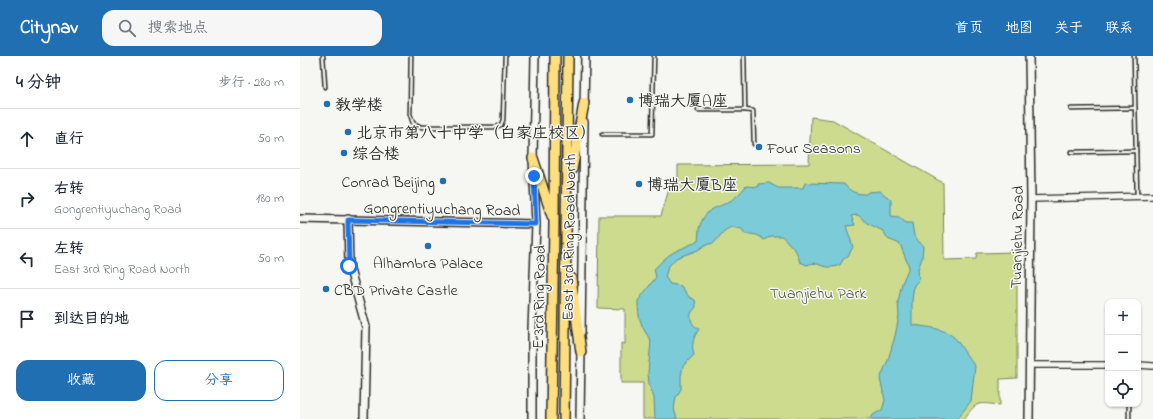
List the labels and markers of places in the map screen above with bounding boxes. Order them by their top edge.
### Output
place label: 博瑞大厦A座 [638,90,728,114]
place label: 教学楼 [335,94,383,118]
marker: 博瑞大厦A座 [625,95,635,105]
marker: 教学楼 [322,99,332,109]
place label: 北京市第八十中学（白家庄校区） [356,122,596,146]
marker: 北京市第八十中学（白家庄校区） [343,127,353,137]
place label: Four Seasons [766,137,861,161]
marker: Four Seasons [754,142,764,152]
place label: 综合楼 [352,143,400,167]
marker: 综合楼 [339,148,349,158]
place label: Conrad Beijing [341,171,435,195]
place label: 博瑞大厦B座 [647,174,738,198]
marker: Conrad Beijing [438,176,448,186]
marker: 博瑞大厦B座 [634,179,644,189]
marker: Alhambra Palace [423,241,433,251]
place label: Alhambra Palace [373,252,484,276]
place label: CBD Private Castle [334,279,458,303]
marker: CBD Private Castle [321,284,331,294]

